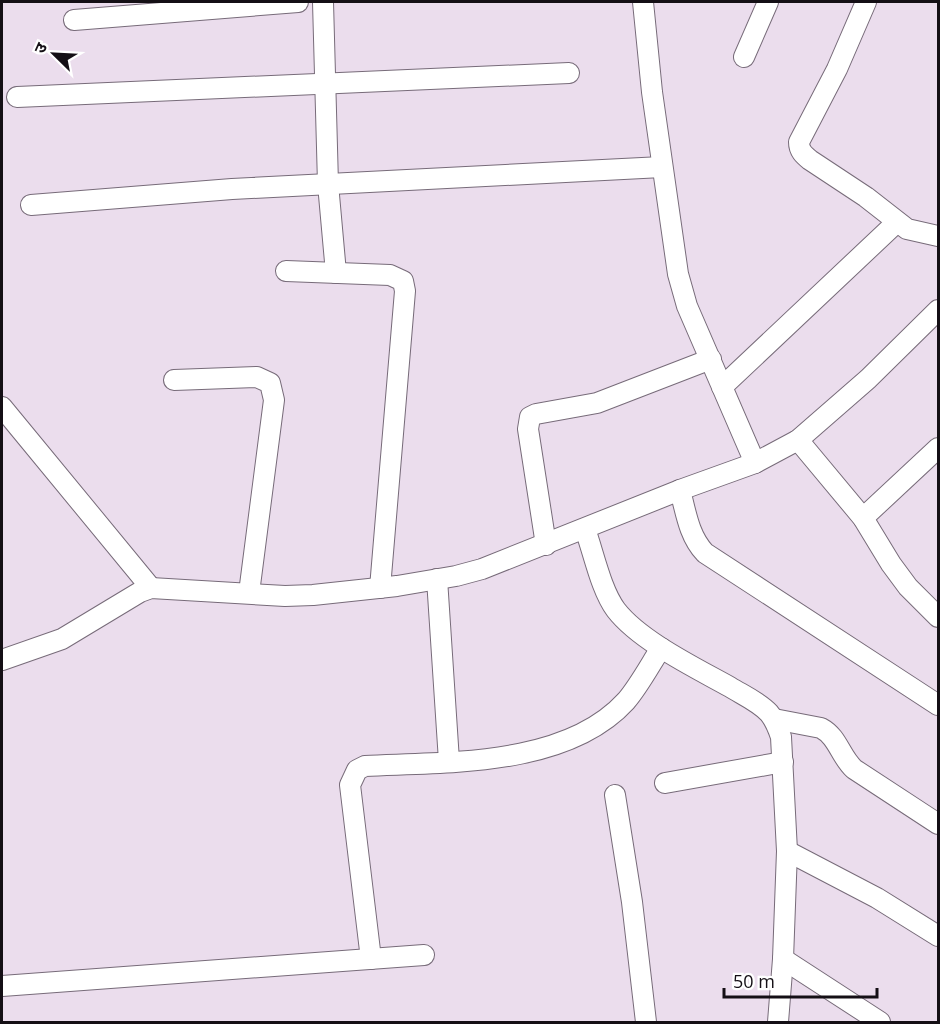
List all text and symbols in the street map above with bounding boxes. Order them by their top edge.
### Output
north arrow [24,24,84,84]
text: उ [28,39,53,57]
scale bar [724,961,877,999]
text: 50 m [733,969,775,993]

